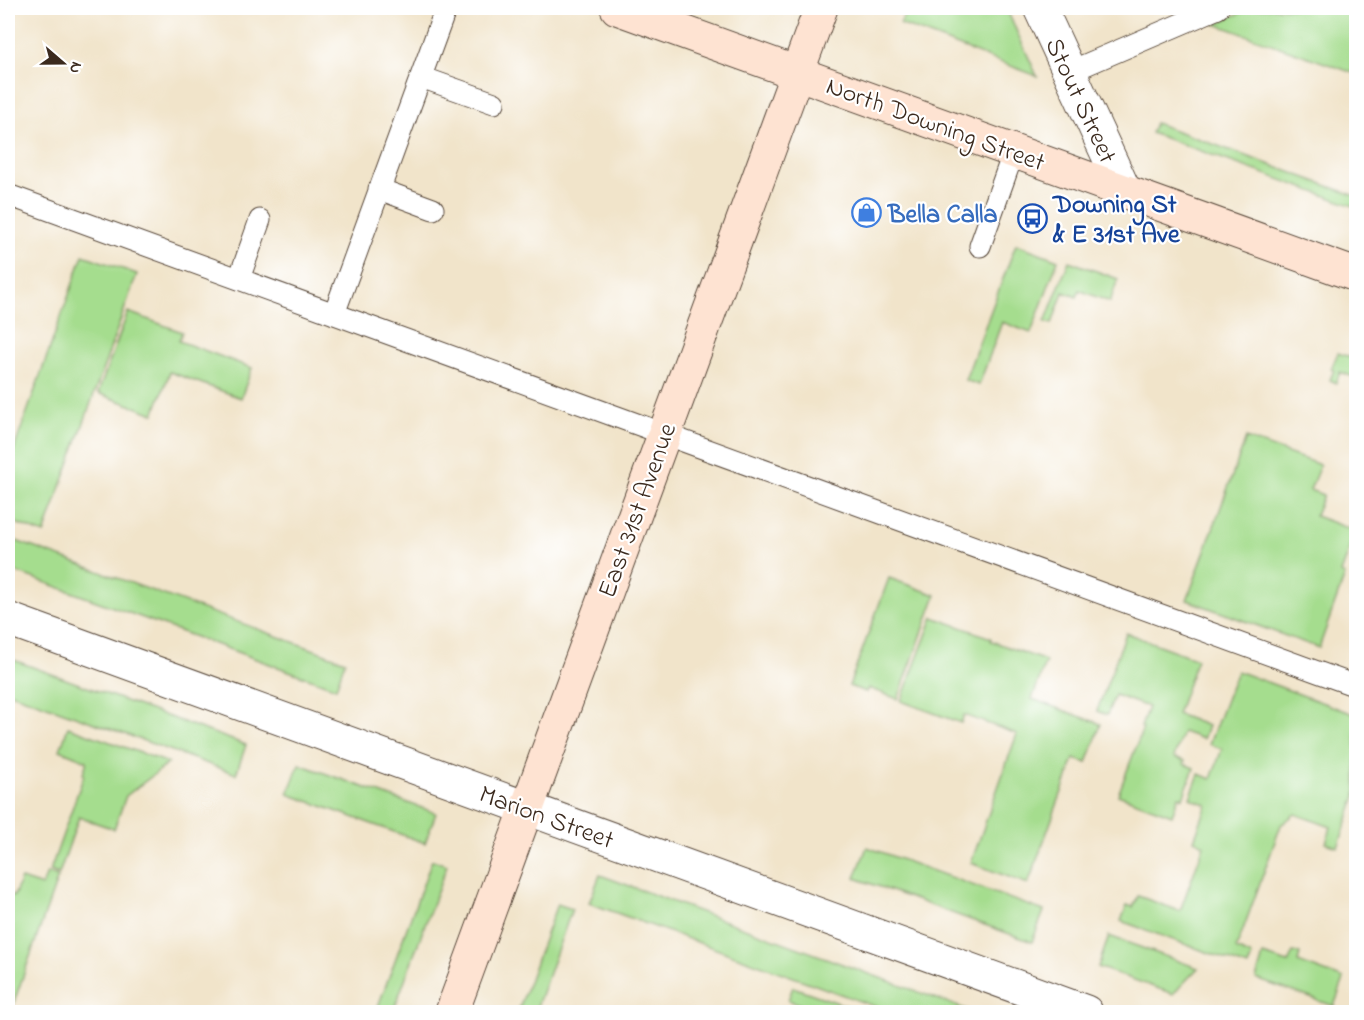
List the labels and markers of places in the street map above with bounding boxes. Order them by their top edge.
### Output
place label: Downing St & E 31st Ave [1052,187,1181,255]
shop icon: Bella Calla [851,197,883,229]
place label: Bella Calla [887,197,998,235]
bus stop icon: Downing St & E 31st Ave [1016,202,1048,234]

